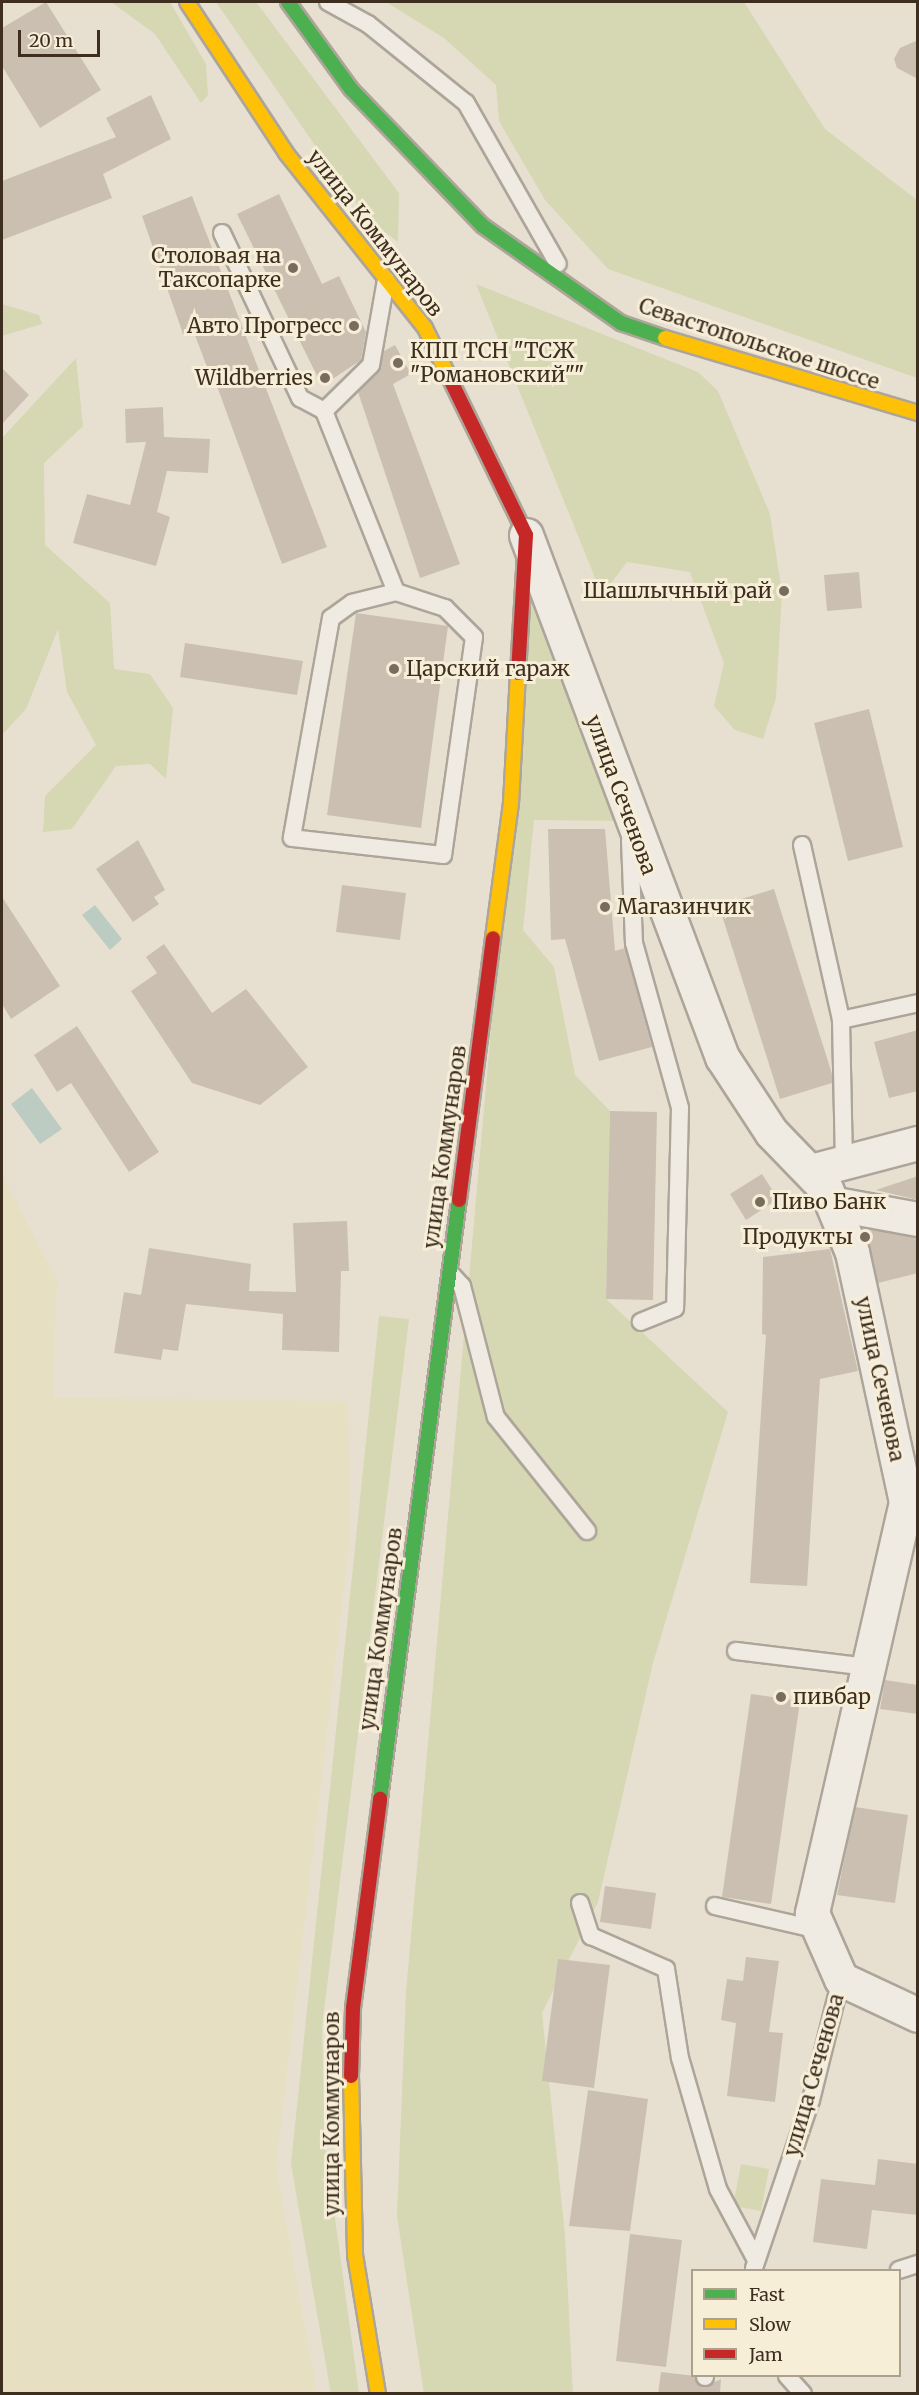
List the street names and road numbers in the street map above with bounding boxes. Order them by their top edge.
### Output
street label: улица Коммунаров [302,145,448,321]
street label: Севастопольское шоссе [636,293,882,395]
street label: улица Сеченова [580,712,662,878]
street label: улица Коммунаров [418,1044,472,1250]
street label: улица Сеченова [850,1294,910,1464]
street label: улица Коммунаров [354,1526,408,1732]
street label: улица Сеченова [779,1991,849,2159]
street label: улица Коммунаров [319,2012,345,2216]

